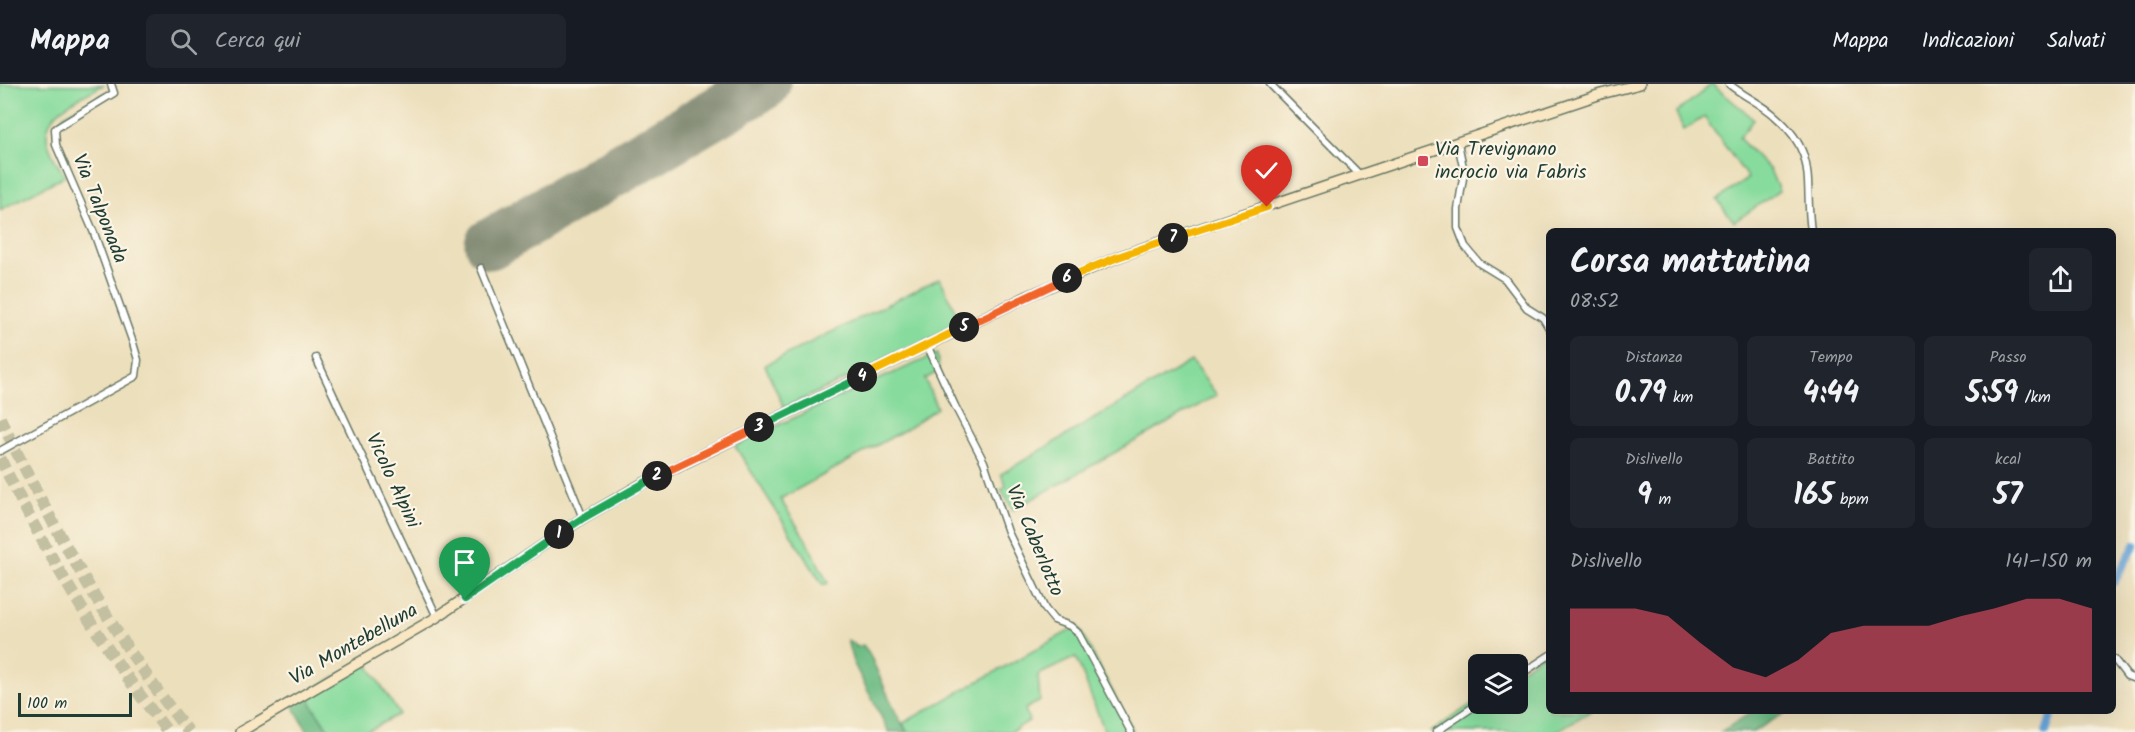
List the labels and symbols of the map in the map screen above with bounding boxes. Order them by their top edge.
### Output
place label: Via Trevignano incrocio via Fabris [1435,134,1587,189]
pin [1241,145,1292,207]
street label: Via Talponada [62,149,136,269]
marker: Via Trevignano incrocio via Fabris [1416,154,1430,168]
pin: 7 [1158,223,1188,253]
pin: 6 [1052,263,1082,293]
pin: 5 [949,312,979,342]
pin: 4 [847,362,877,392]
pin: 3 [744,412,774,442]
street label: Vicolo Alpini [356,428,429,535]
pin: 2 [642,461,672,491]
street label: Via Caberlotto [996,480,1072,602]
pin: 1 [544,519,574,549]
pin [439,537,490,599]
street label: Via Montebelluna [284,595,424,695]
scale bar [18,690,132,718]

